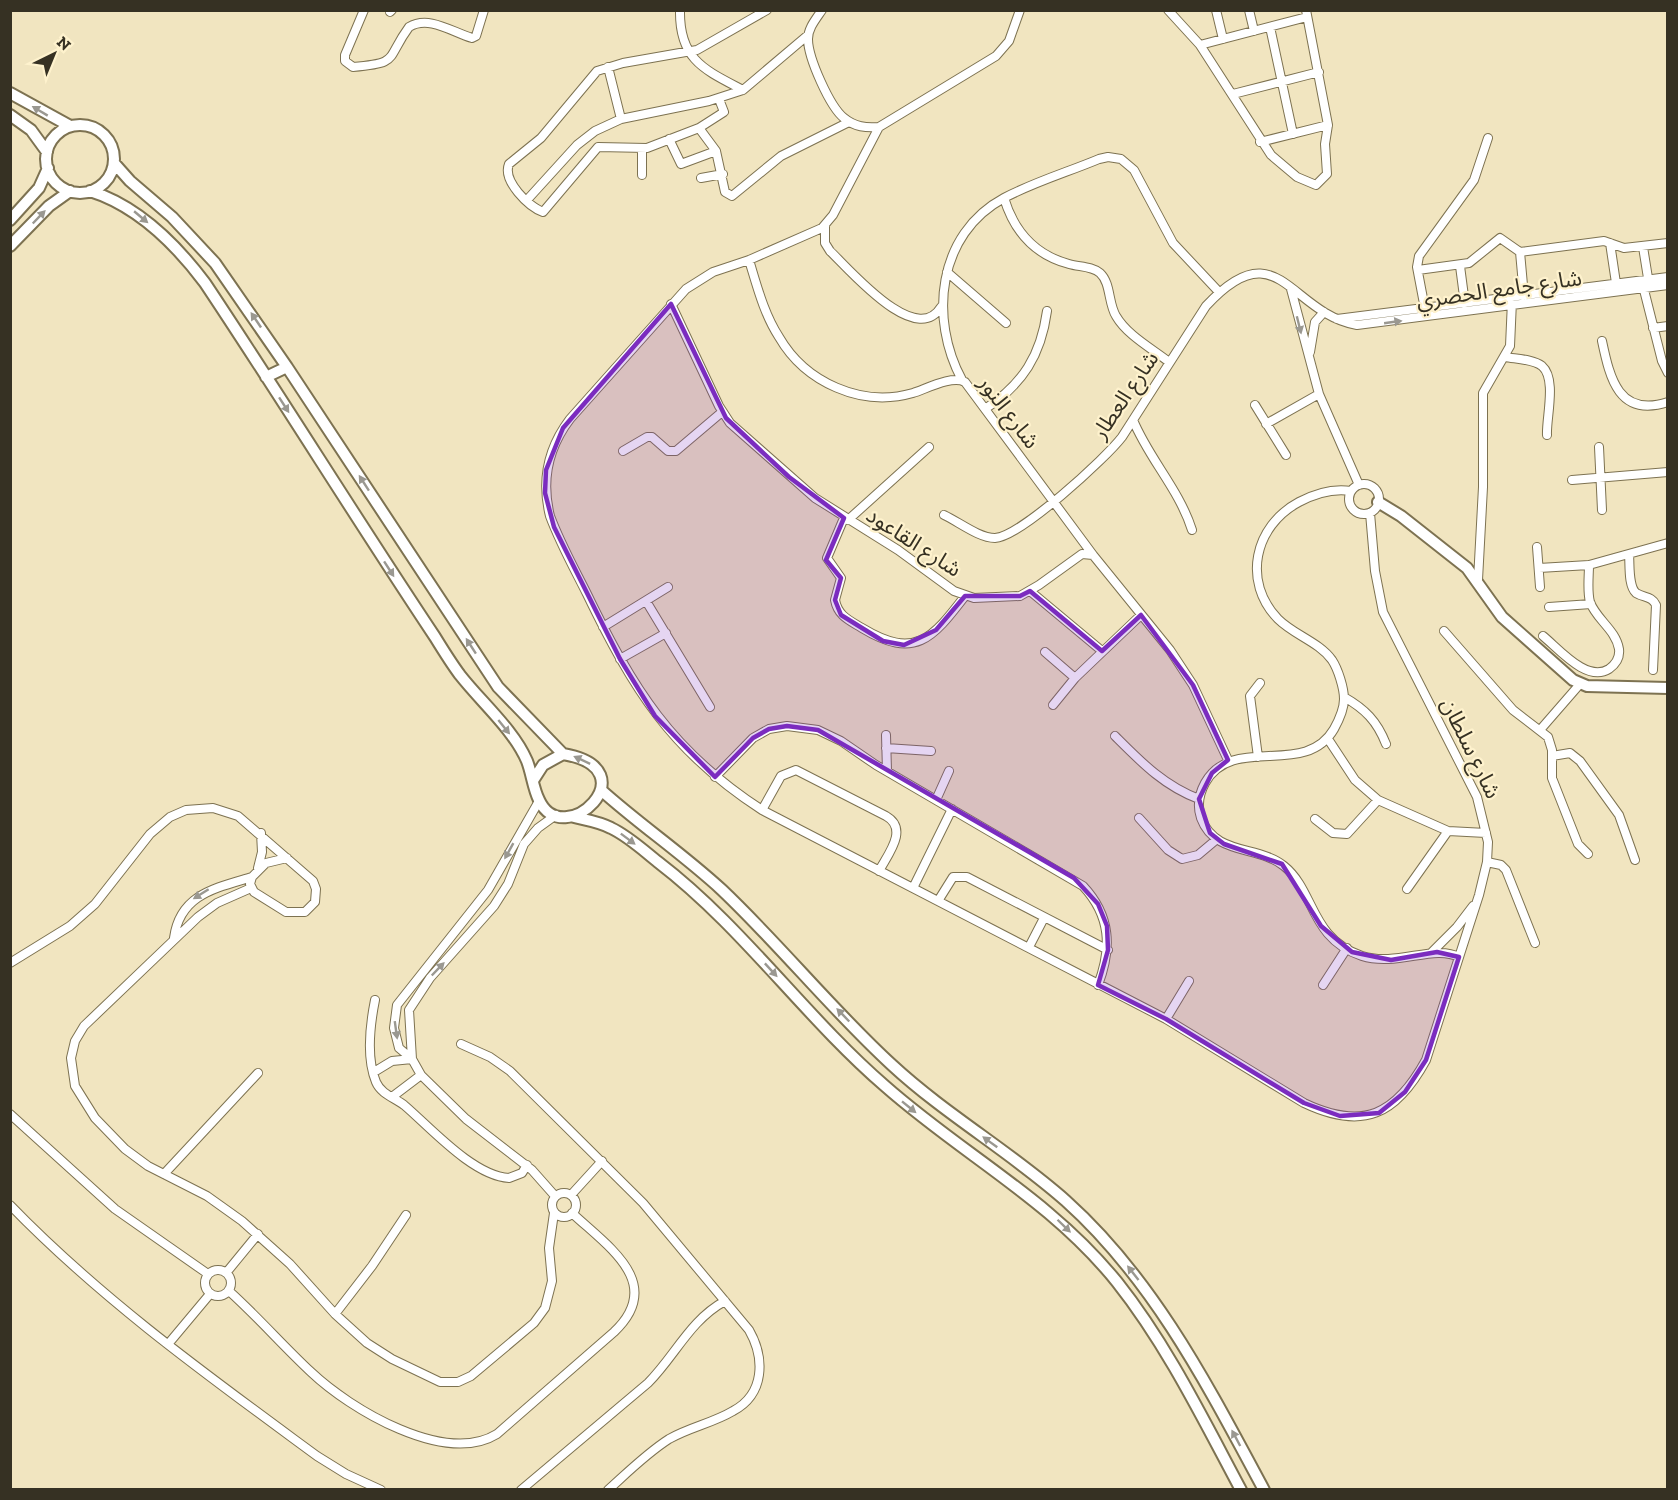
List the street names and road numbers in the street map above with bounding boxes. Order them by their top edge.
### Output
street label: شارع جامع الحصري [1415,264,1584,317]
street label: شارع العطار [1085,346,1167,447]
street label: شارع النور [970,369,1045,456]
street label: شارع القاعود [860,501,967,585]
street label: شارع سلطان [1432,693,1507,804]

